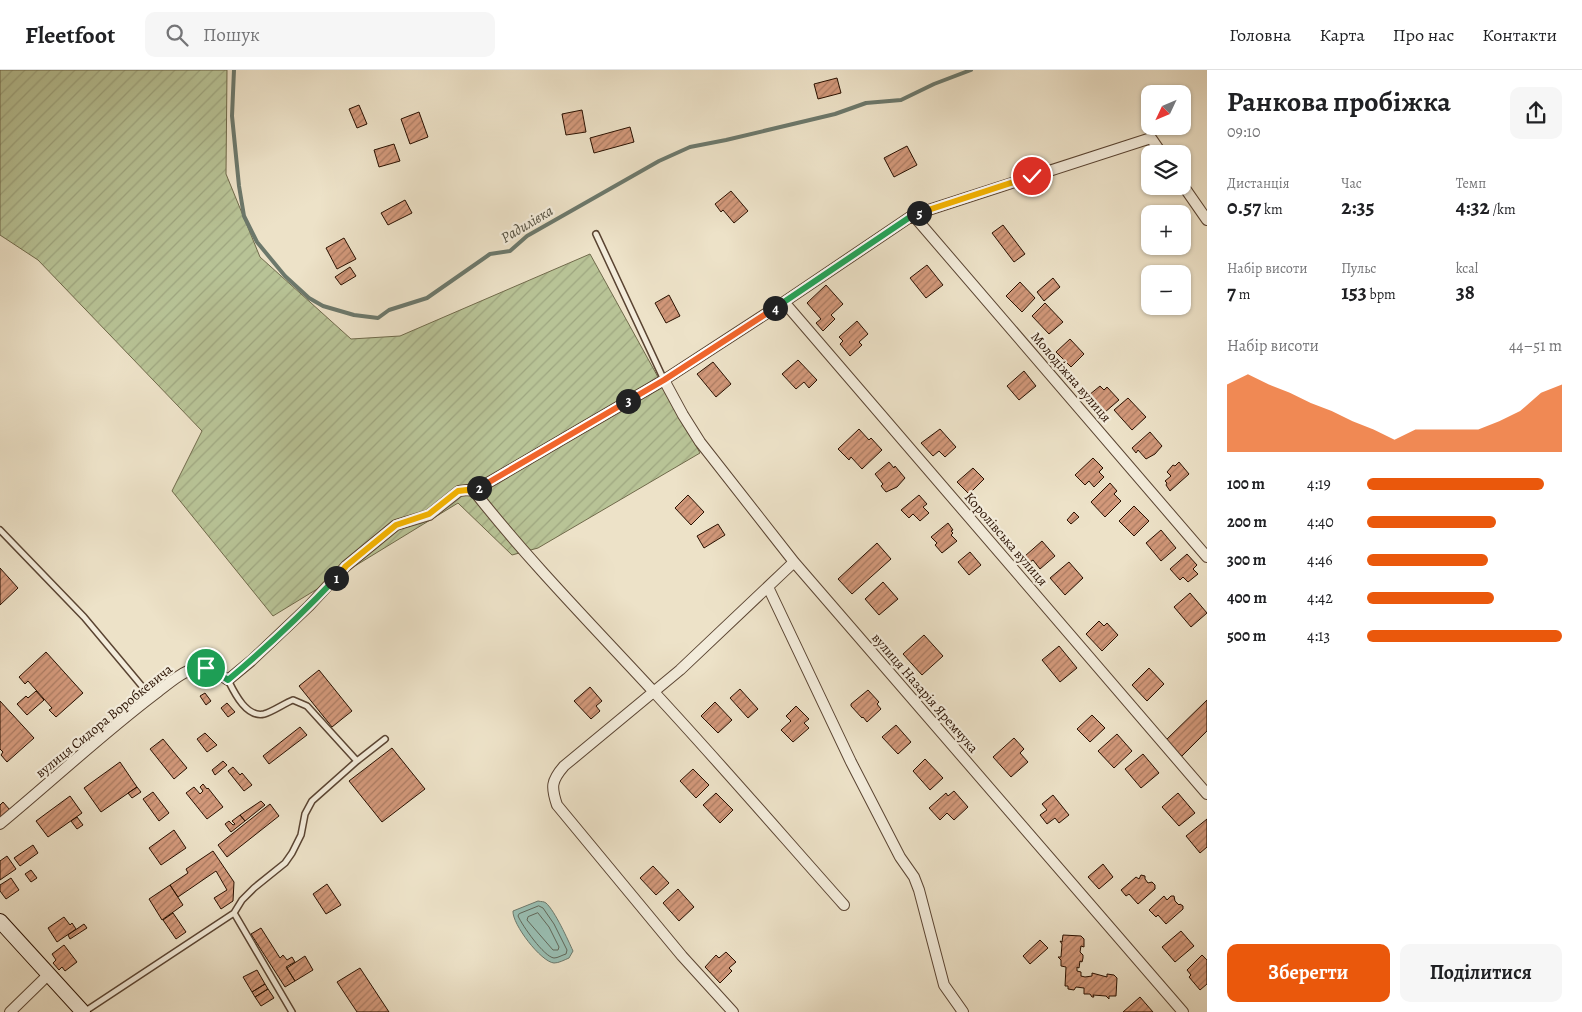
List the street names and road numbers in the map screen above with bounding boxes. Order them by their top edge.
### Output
street label: Молодіжна вулиця [1026,328,1116,426]
street label: Королівська вулиця [960,488,1052,590]
street label: вулиця Назарія Яремчука [867,629,983,758]
street label: вулиця Сидора Воробкевича [31,659,177,782]

